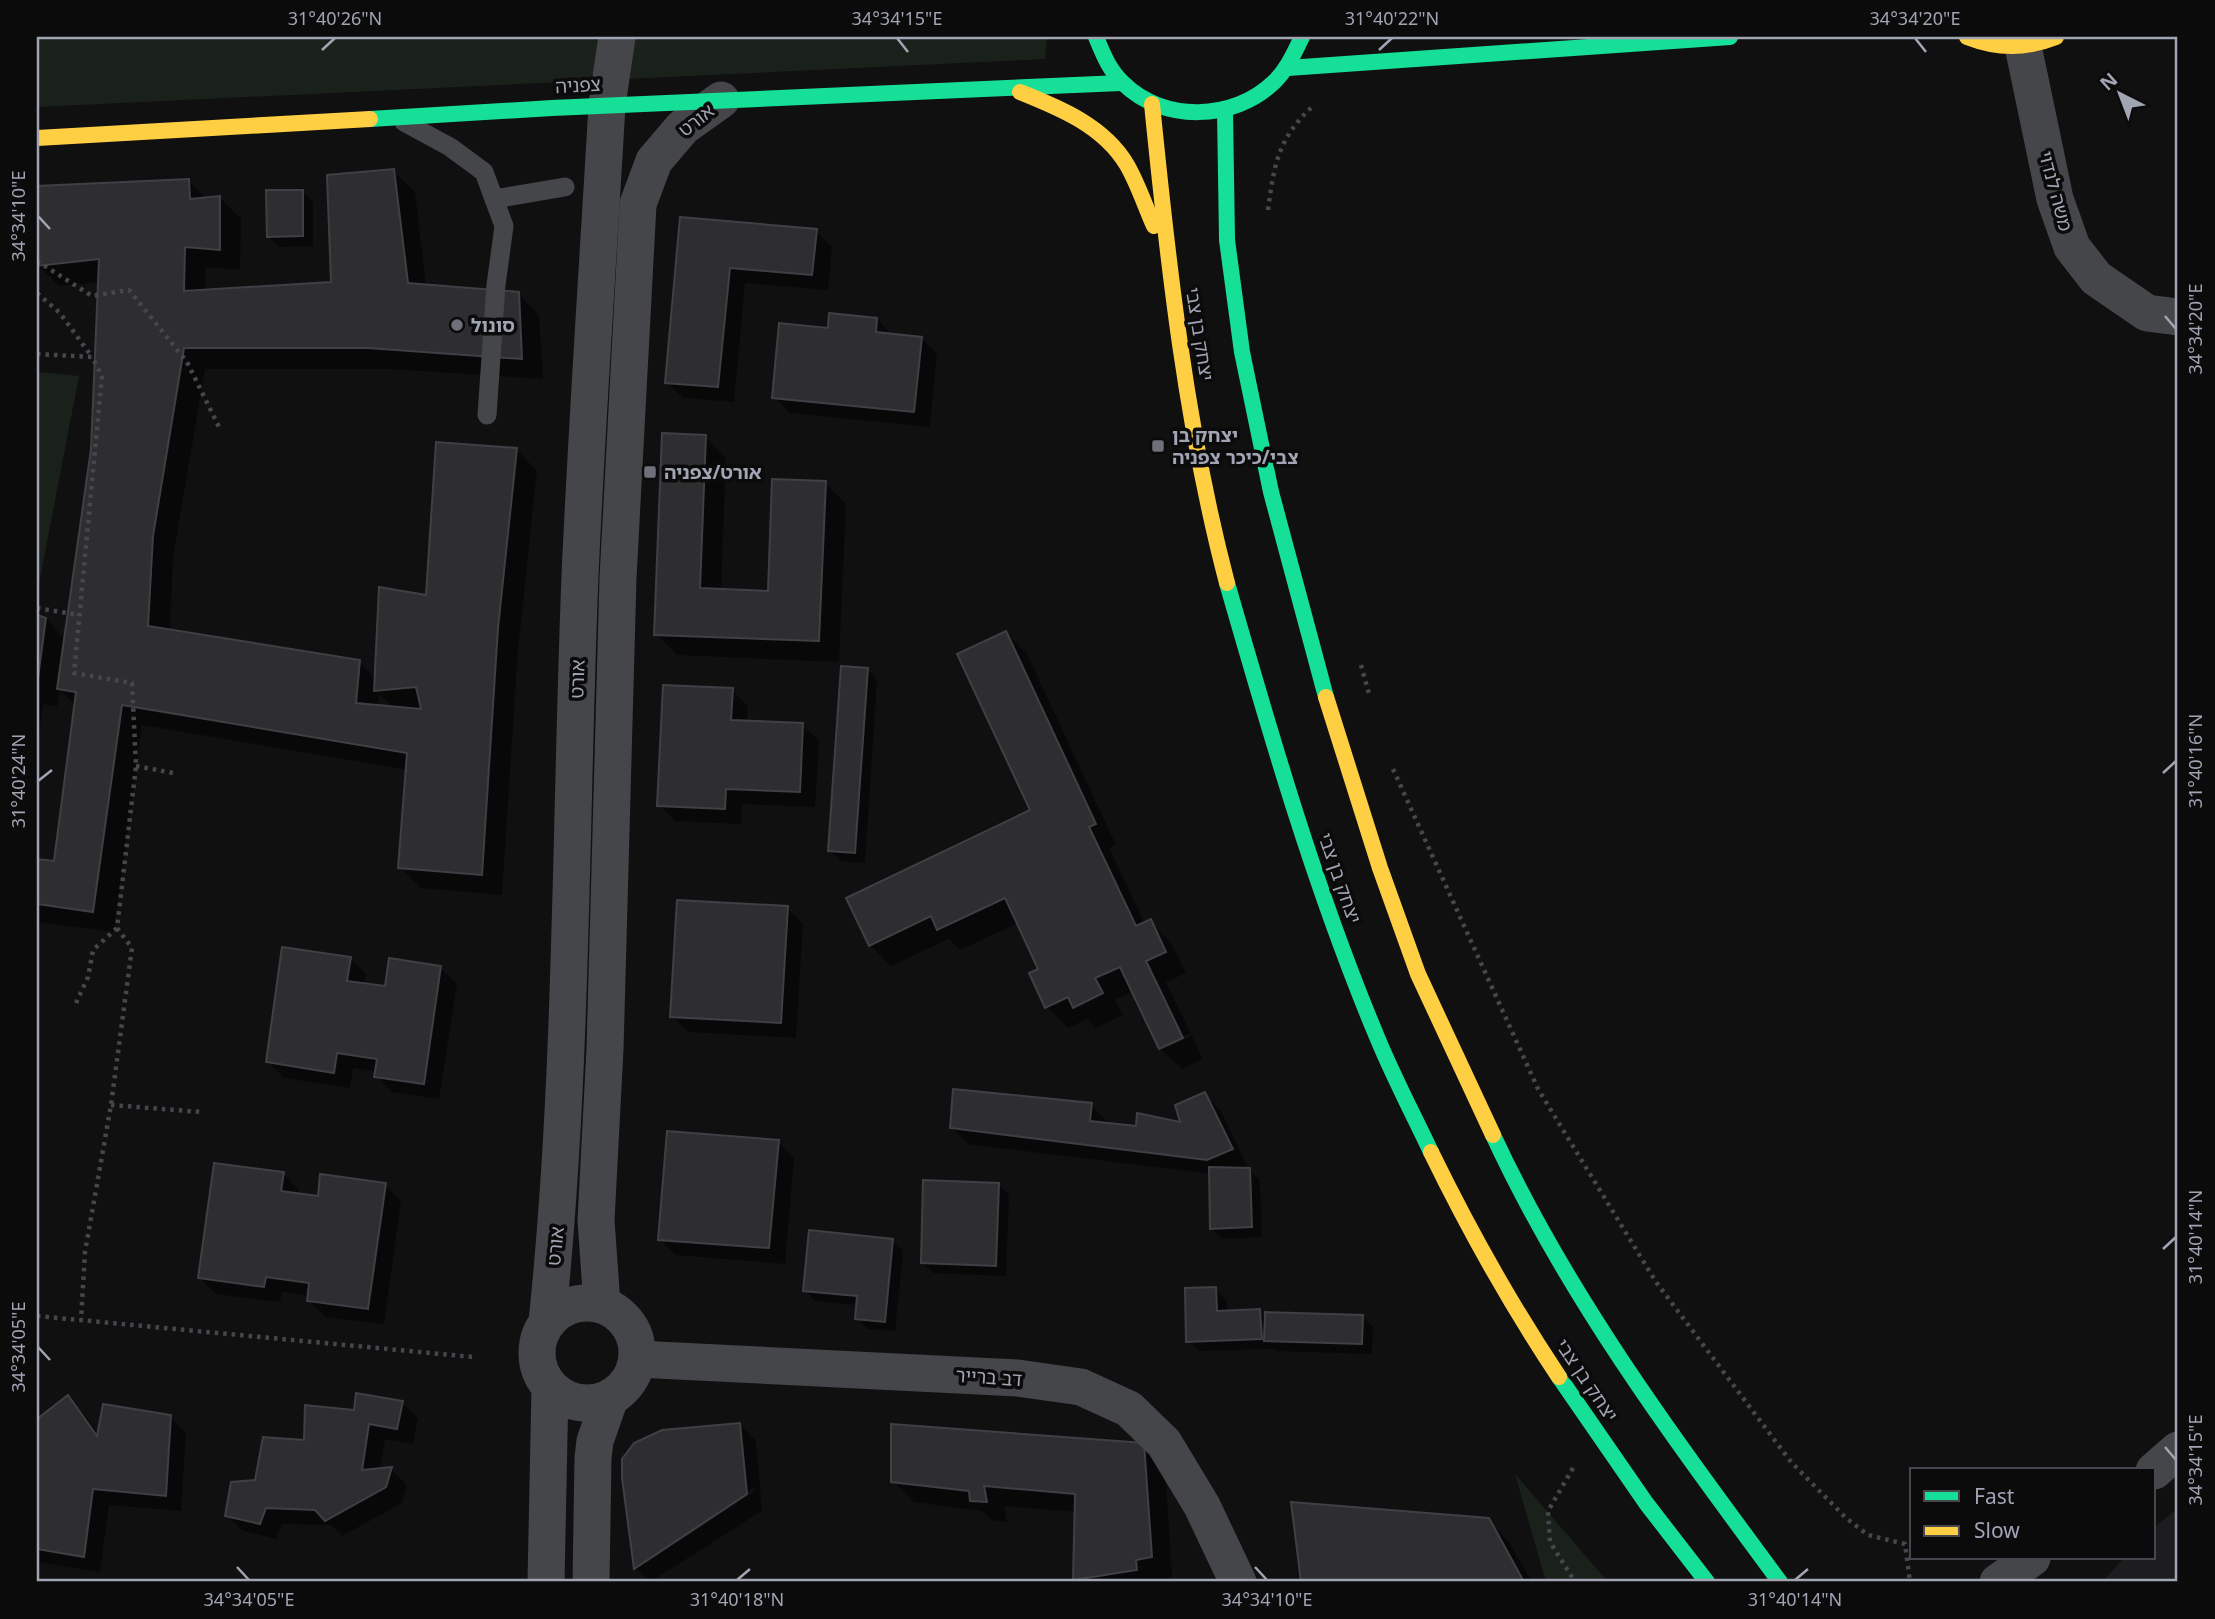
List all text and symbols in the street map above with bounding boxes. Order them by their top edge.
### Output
text: 31°40'26"N [288,6,382,30]
text: 34°34'15"E [852,6,942,30]
text: 31°40'22"N [1345,6,1439,30]
text: 34°34'20"E [1870,6,1960,30]
north arrow [2086,60,2156,130]
text: N [2094,67,2123,96]
street label: צפניה [555,71,601,99]
street label: אורט [673,98,719,142]
street label: משה לנדוי [2033,148,2079,234]
text: 34°34'10"E [6,171,30,261]
text: 34°34'20"E [2183,284,2207,374]
street label: יצחק בן צבי [1180,285,1220,383]
place label: סונול [471,312,515,338]
marker: סונול [449,317,465,333]
place label: יצחק בן צבי/כיכר צפניה [1172,422,1298,470]
marker: יצחק בן צבי/כיכר צפניה [1150,438,1166,454]
place label: אורט/צפניה [664,459,762,485]
marker: אורט/צפניה [642,464,658,480]
street label: אורט [563,659,591,699]
text: 31°40'16"N [2183,714,2207,808]
text: 31°40'24"N [6,734,30,828]
street label: יצחק בן צבי [1312,829,1368,927]
text: 31°40'14"N [2183,1190,2207,1284]
street label: אורט [540,1225,570,1267]
text: 34°34'05"E [6,1302,30,1392]
street label: יצחק בן צבי [1550,1334,1624,1426]
street label: דב ברייר [955,1362,1023,1392]
text: 34°34'15"E [2183,1415,2207,1505]
legend [1910,1468,2156,1560]
text: Fast [1974,1482,2015,1510]
text: Slow [1974,1516,2020,1544]
text: 34°34'05"E [204,1587,294,1611]
text: 31°40'18"N [690,1587,784,1611]
text: 34°34'10"E [1222,1587,1312,1611]
text: 31°40'14"N [1748,1587,1842,1611]

